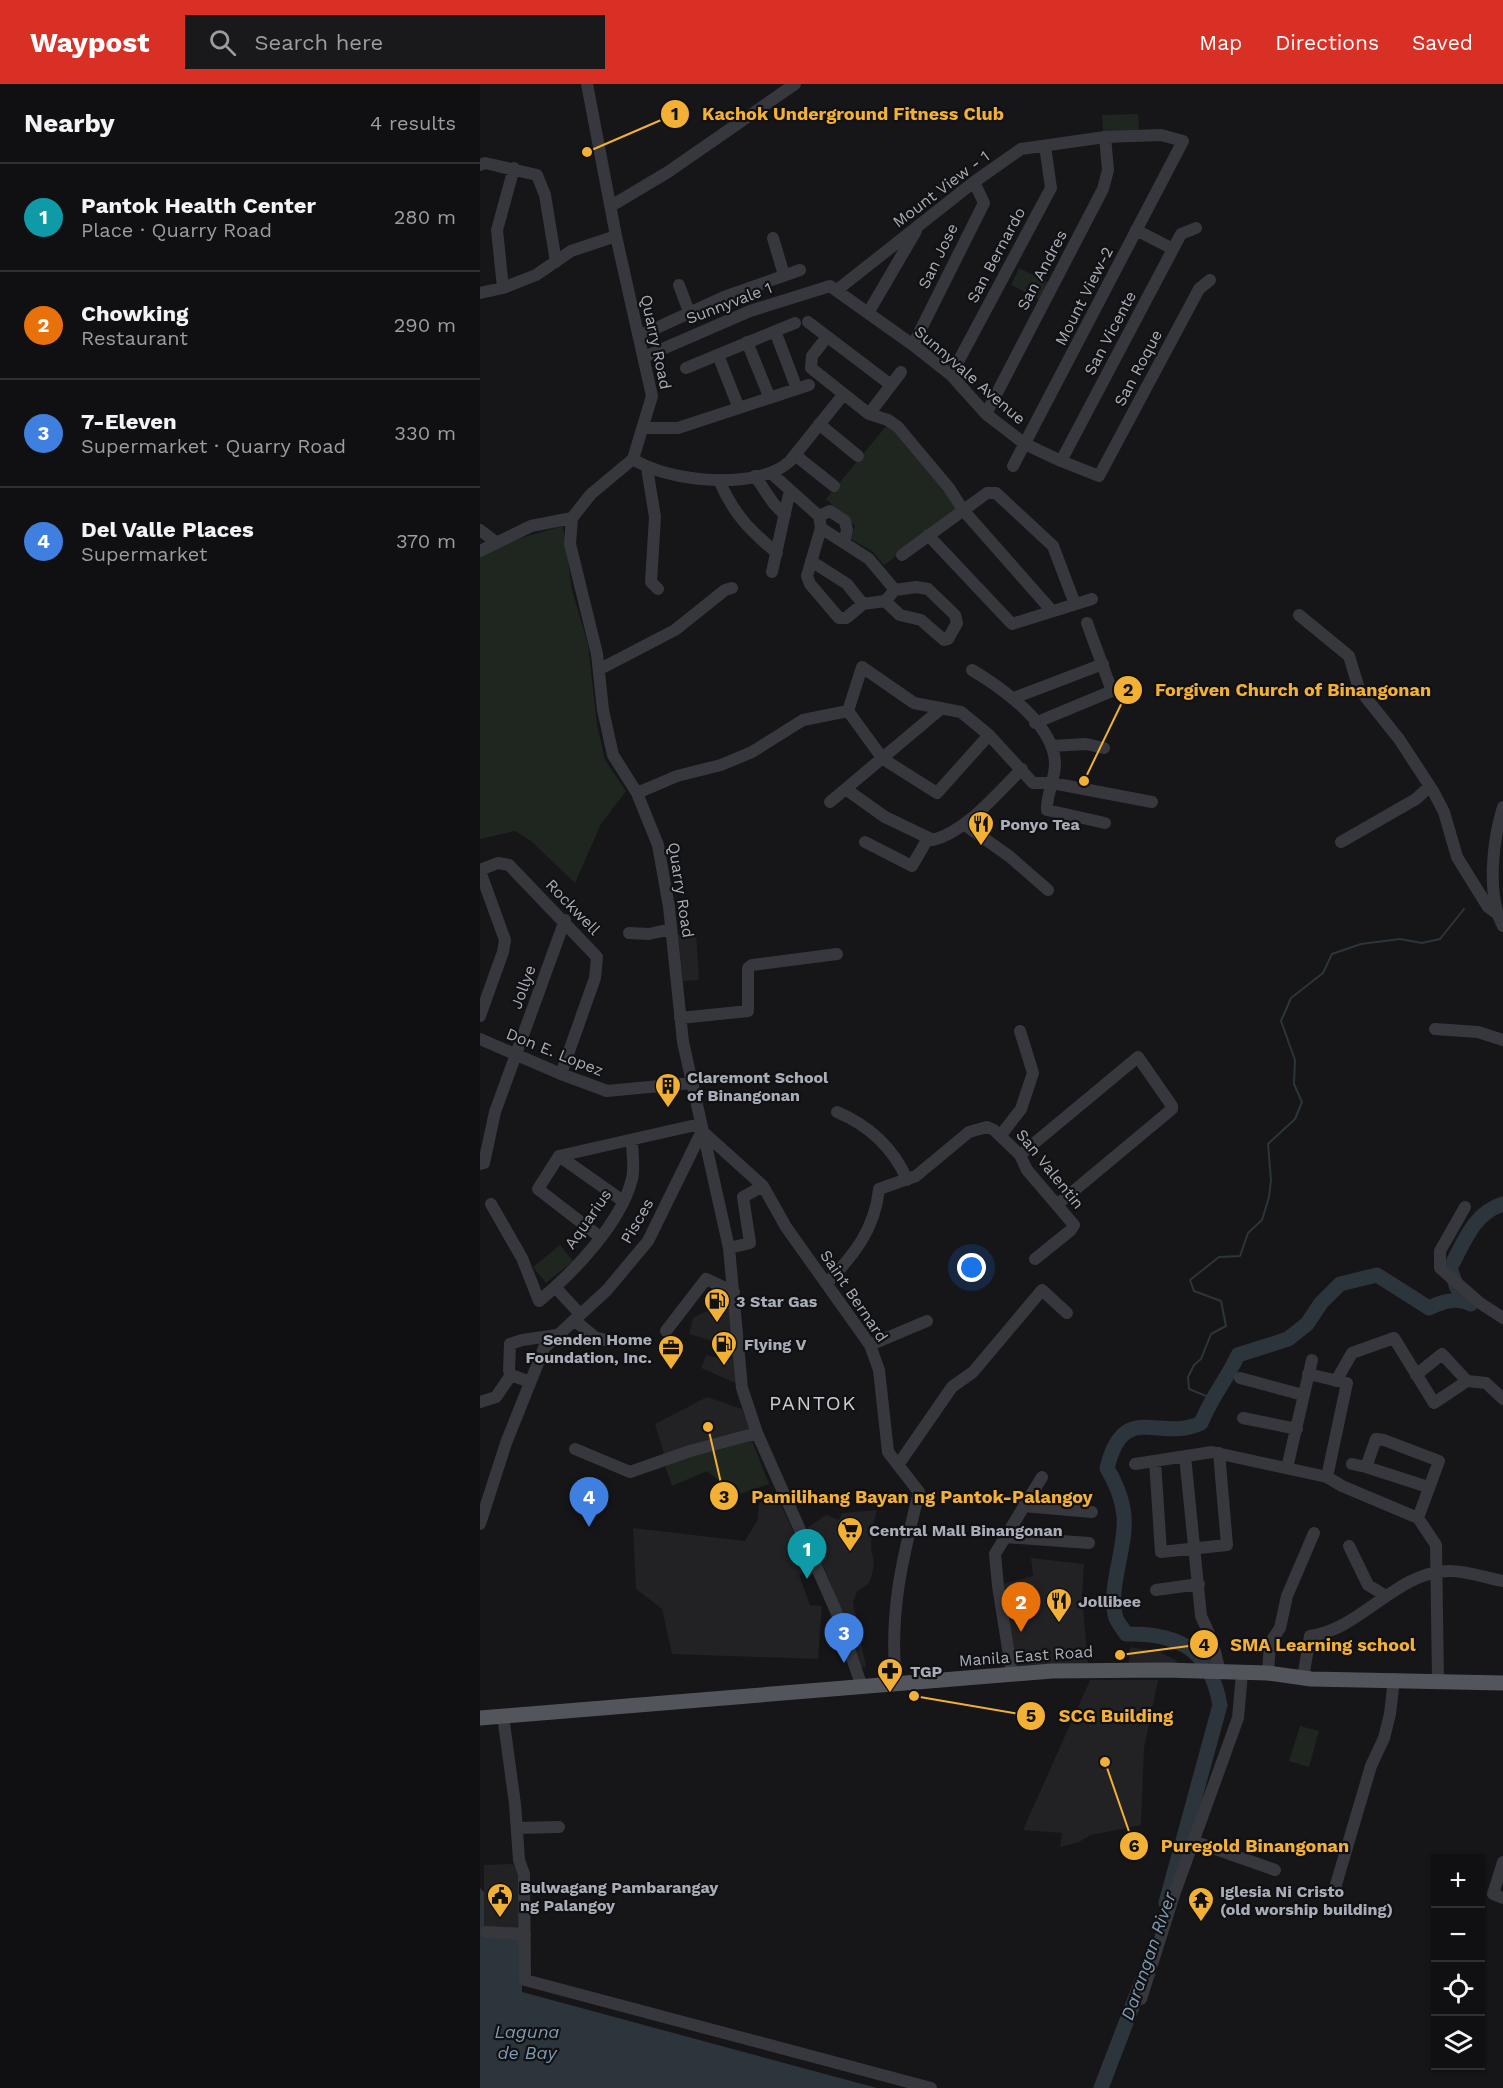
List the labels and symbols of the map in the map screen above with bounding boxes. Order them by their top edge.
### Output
callout: Kachok Underground Fitness Club [660,96,1016,132]
text: 1 [671,103,679,124]
text: Kachok Underground Fitness Club [702,103,1004,124]
street label: Mount View - 1 [889,146,993,232]
street label: San Bernardo [963,204,1029,306]
street label: San Jose [914,220,962,292]
street label: San Andres [1013,227,1071,313]
street label: Mount View-2 [1051,244,1117,348]
street label: Sunnyvale 1 [683,278,775,328]
street label: San Vicente [1080,288,1140,378]
street label: Quarry Road [637,293,675,391]
street label: Sunnyvale Avenue [911,322,1029,428]
street label: San Roque [1110,327,1166,409]
callout: Forgiven Church of Binangonan [1113,672,1443,708]
text: 2 [1123,679,1133,700]
text: Forgiven Church of Binangonan [1155,679,1431,700]
restaurant icon: Ponyo Tea [966,809,996,847]
place label: Ponyo Tea [1000,815,1081,834]
street label: Quarry Road [664,841,698,939]
street label: Rockwell [542,875,604,939]
street label: Jollye [506,962,540,1012]
street label: Don E. Lopez [504,1024,606,1080]
place label: Claremont School of Binangonan [687,1068,829,1105]
building icon: Claremont School of Binangonan [653,1071,683,1109]
street label: San Valentin [1012,1125,1088,1213]
street label: Aquarius [561,1186,615,1252]
street label: Pisces [617,1195,657,1247]
street label: Saint Bernard [816,1246,892,1346]
your location [957,1253,986,1282]
fuel station icon: 3 Star Gas [702,1286,732,1324]
place label: 3 Star Gas [736,1292,818,1311]
fuel station icon: Flying V [709,1329,739,1367]
place label: Senden Home Foundation, Inc. [526,1330,652,1367]
office icon: Senden Home Foundation, Inc. [656,1333,686,1371]
place label: Flying V [744,1335,806,1354]
district label: PANTOK [769,1391,857,1415]
pin: 4 [570,1478,608,1527]
callout: Pamilihang Bayan ng Pantok-Palangoy [709,1478,1104,1514]
text: 3 [719,1486,729,1507]
text: Pamilihang Bayan ng Pantok-Palangoy [751,1486,1094,1507]
supermarket icon: Central Mall Binangonan [835,1515,865,1553]
place label: Central Mall Binangonan [869,1521,1063,1540]
pin: 1 [788,1530,826,1579]
pin: 2 [1002,1582,1040,1632]
restaurant icon: Jollibee [1044,1586,1074,1624]
place label: Jollibee [1078,1592,1141,1611]
pin: 3 [824,1614,864,1663]
callout: SMA Learning school [1189,1626,1428,1662]
text: 4 [1198,1634,1210,1655]
text: SMA Learning school [1230,1634,1416,1655]
street label: Manila East Road [958,1642,1094,1670]
pharmacy icon: TGP [875,1656,905,1694]
place label: TGP [910,1662,943,1681]
callout: SCG Building [1016,1698,1185,1734]
text: 5 [1026,1705,1036,1726]
text: SCG Building [1059,1705,1174,1726]
callout: Puregold Binangonan [1119,1828,1362,1864]
text: 6 [1128,1835,1140,1856]
text: Puregold Binangonan [1161,1835,1349,1856]
place label: Bulwagang Pambarangay ng Palangoy [520,1878,719,1915]
public building icon: Bulwagang Pambarangay ng Palangoy [485,1881,515,1919]
place label: Iglesia Ni Cristo (old worship building) [1220,1882,1393,1919]
temple icon: Iglesia Ni Cristo (old worship building) [1186,1885,1216,1923]
water label: Darangan River [1116,1888,1180,2023]
water label: Laguna de Bay [495,2021,559,2063]

